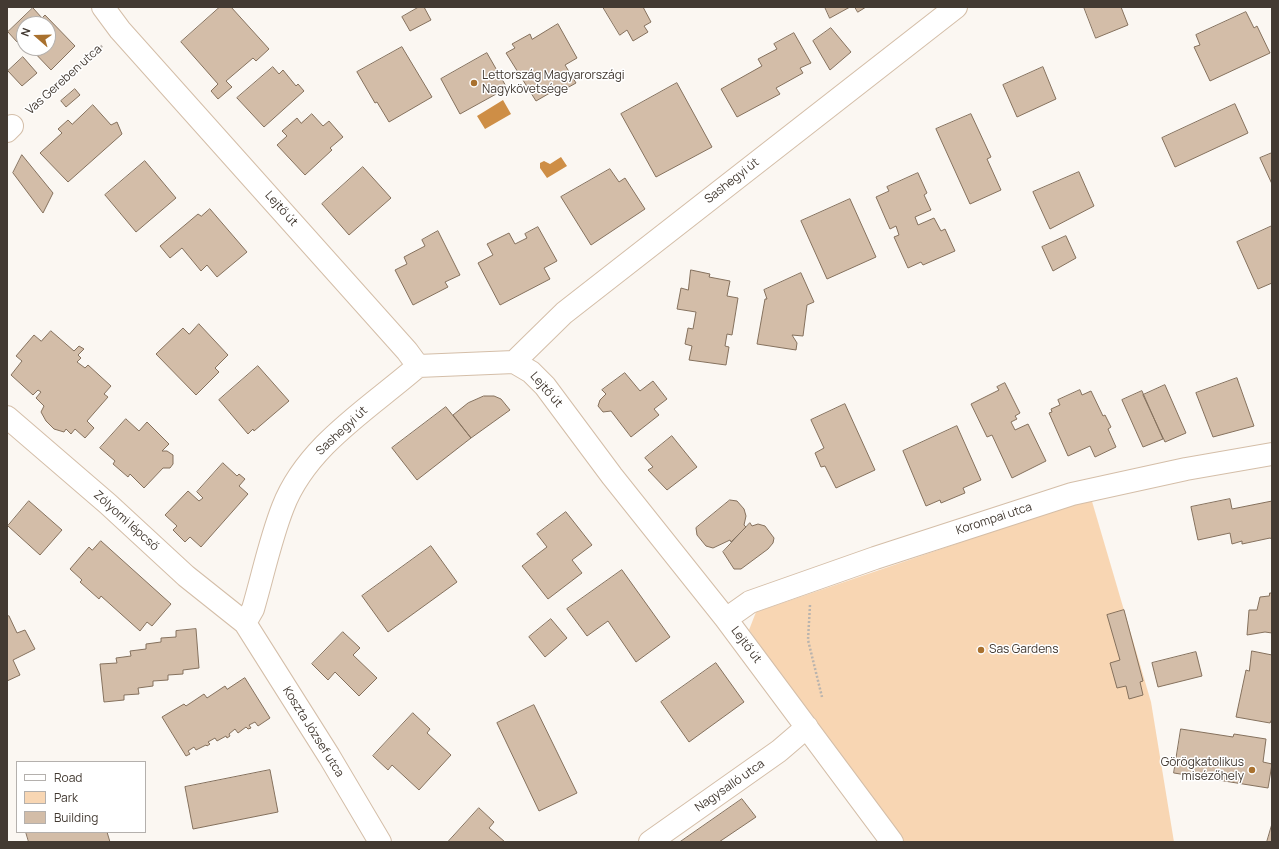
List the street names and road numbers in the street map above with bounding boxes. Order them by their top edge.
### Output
street label: Vas Gereben utca [23,42,105,118]
street label: Sashegyi út [702,155,762,207]
street label: Lejtő út [262,189,300,229]
street label: Lejtő út [527,369,565,411]
street label: Sashegyi út [313,404,371,458]
street label: Zólyomi lépcső [90,488,162,554]
street label: Korompai utca [954,500,1034,538]
street label: Lejtő út [728,624,764,666]
street label: Koszta József utca [279,684,347,780]
street label: Nagysalló utca [693,757,767,815]

